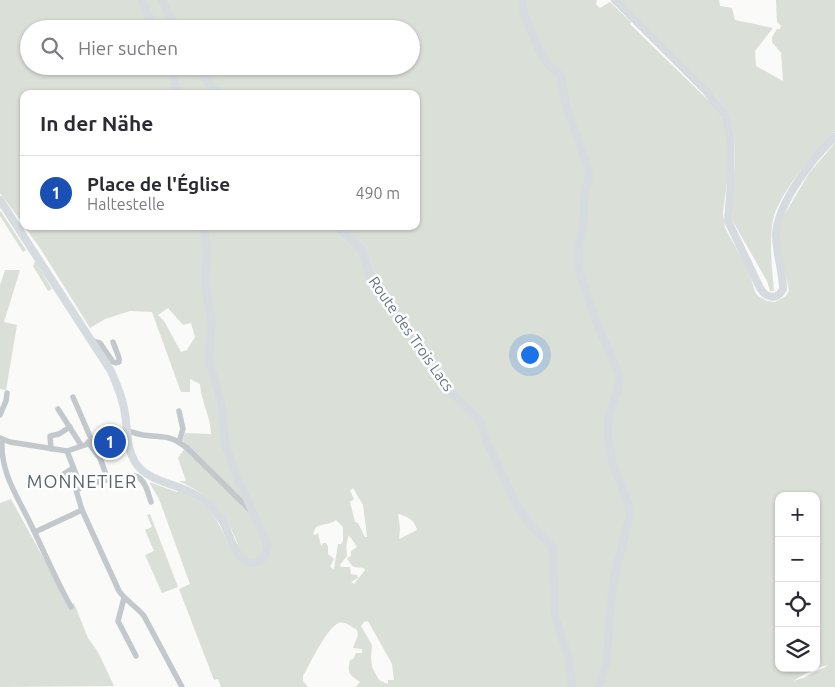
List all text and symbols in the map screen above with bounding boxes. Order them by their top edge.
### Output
search box [20,20,420,75]
icon: search [38,34,66,62]
text: Hier suchen [78,37,178,59]
text: In der Nähe [40,111,153,135]
text: Place de l'Église [87,173,230,195]
text: 1 [51,184,61,202]
text: 490 m [355,184,400,202]
text: Haltestelle [87,195,165,213]
street label: Route des Trois Lacs [365,273,457,394]
your location [517,342,543,368]
pin: 1 [94,423,126,461]
district label: MONNETIER [27,471,137,491]
map controls [775,492,820,672]
button: + [775,492,820,537]
button: − [775,537,820,582]
button: locate [775,582,820,627]
button: layers [775,627,820,672]

